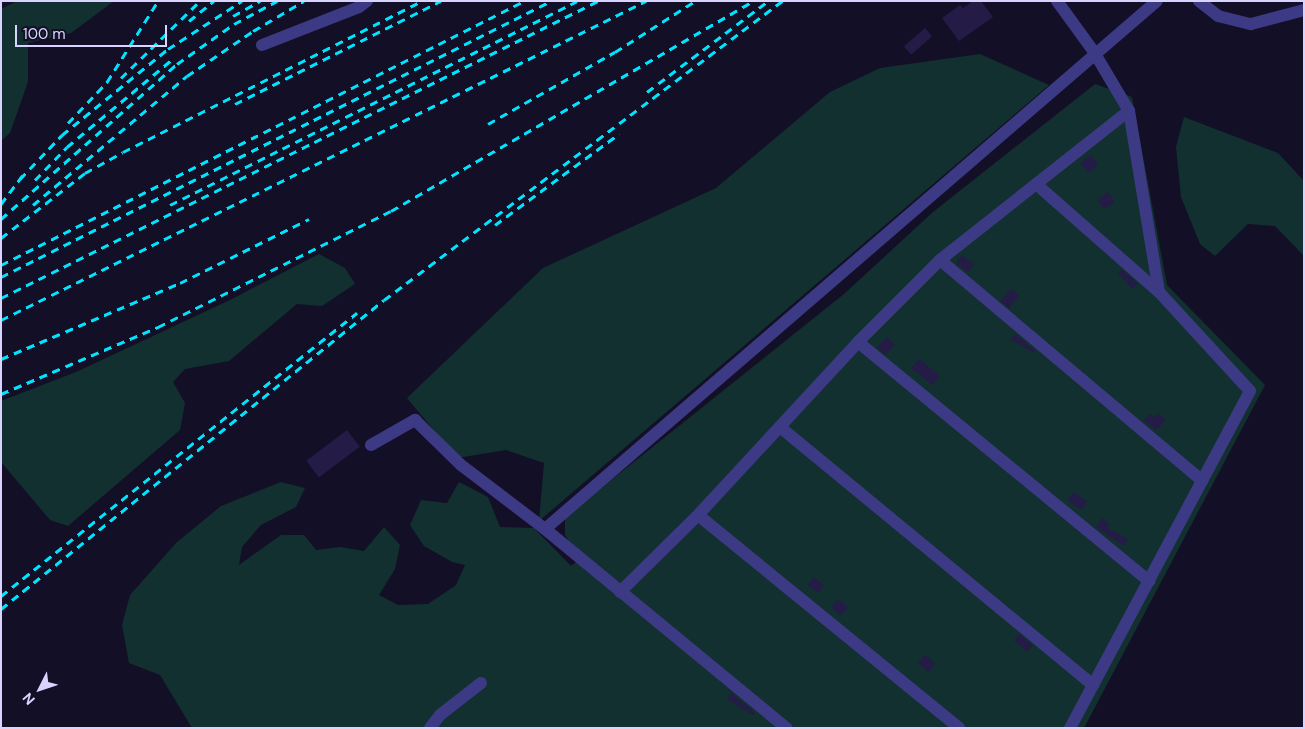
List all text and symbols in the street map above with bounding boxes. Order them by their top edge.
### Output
scale bar [18,15,170,47]
text: 100 m [23,24,66,44]
north arrow [15,664,65,714]
text: N [19,689,39,709]

